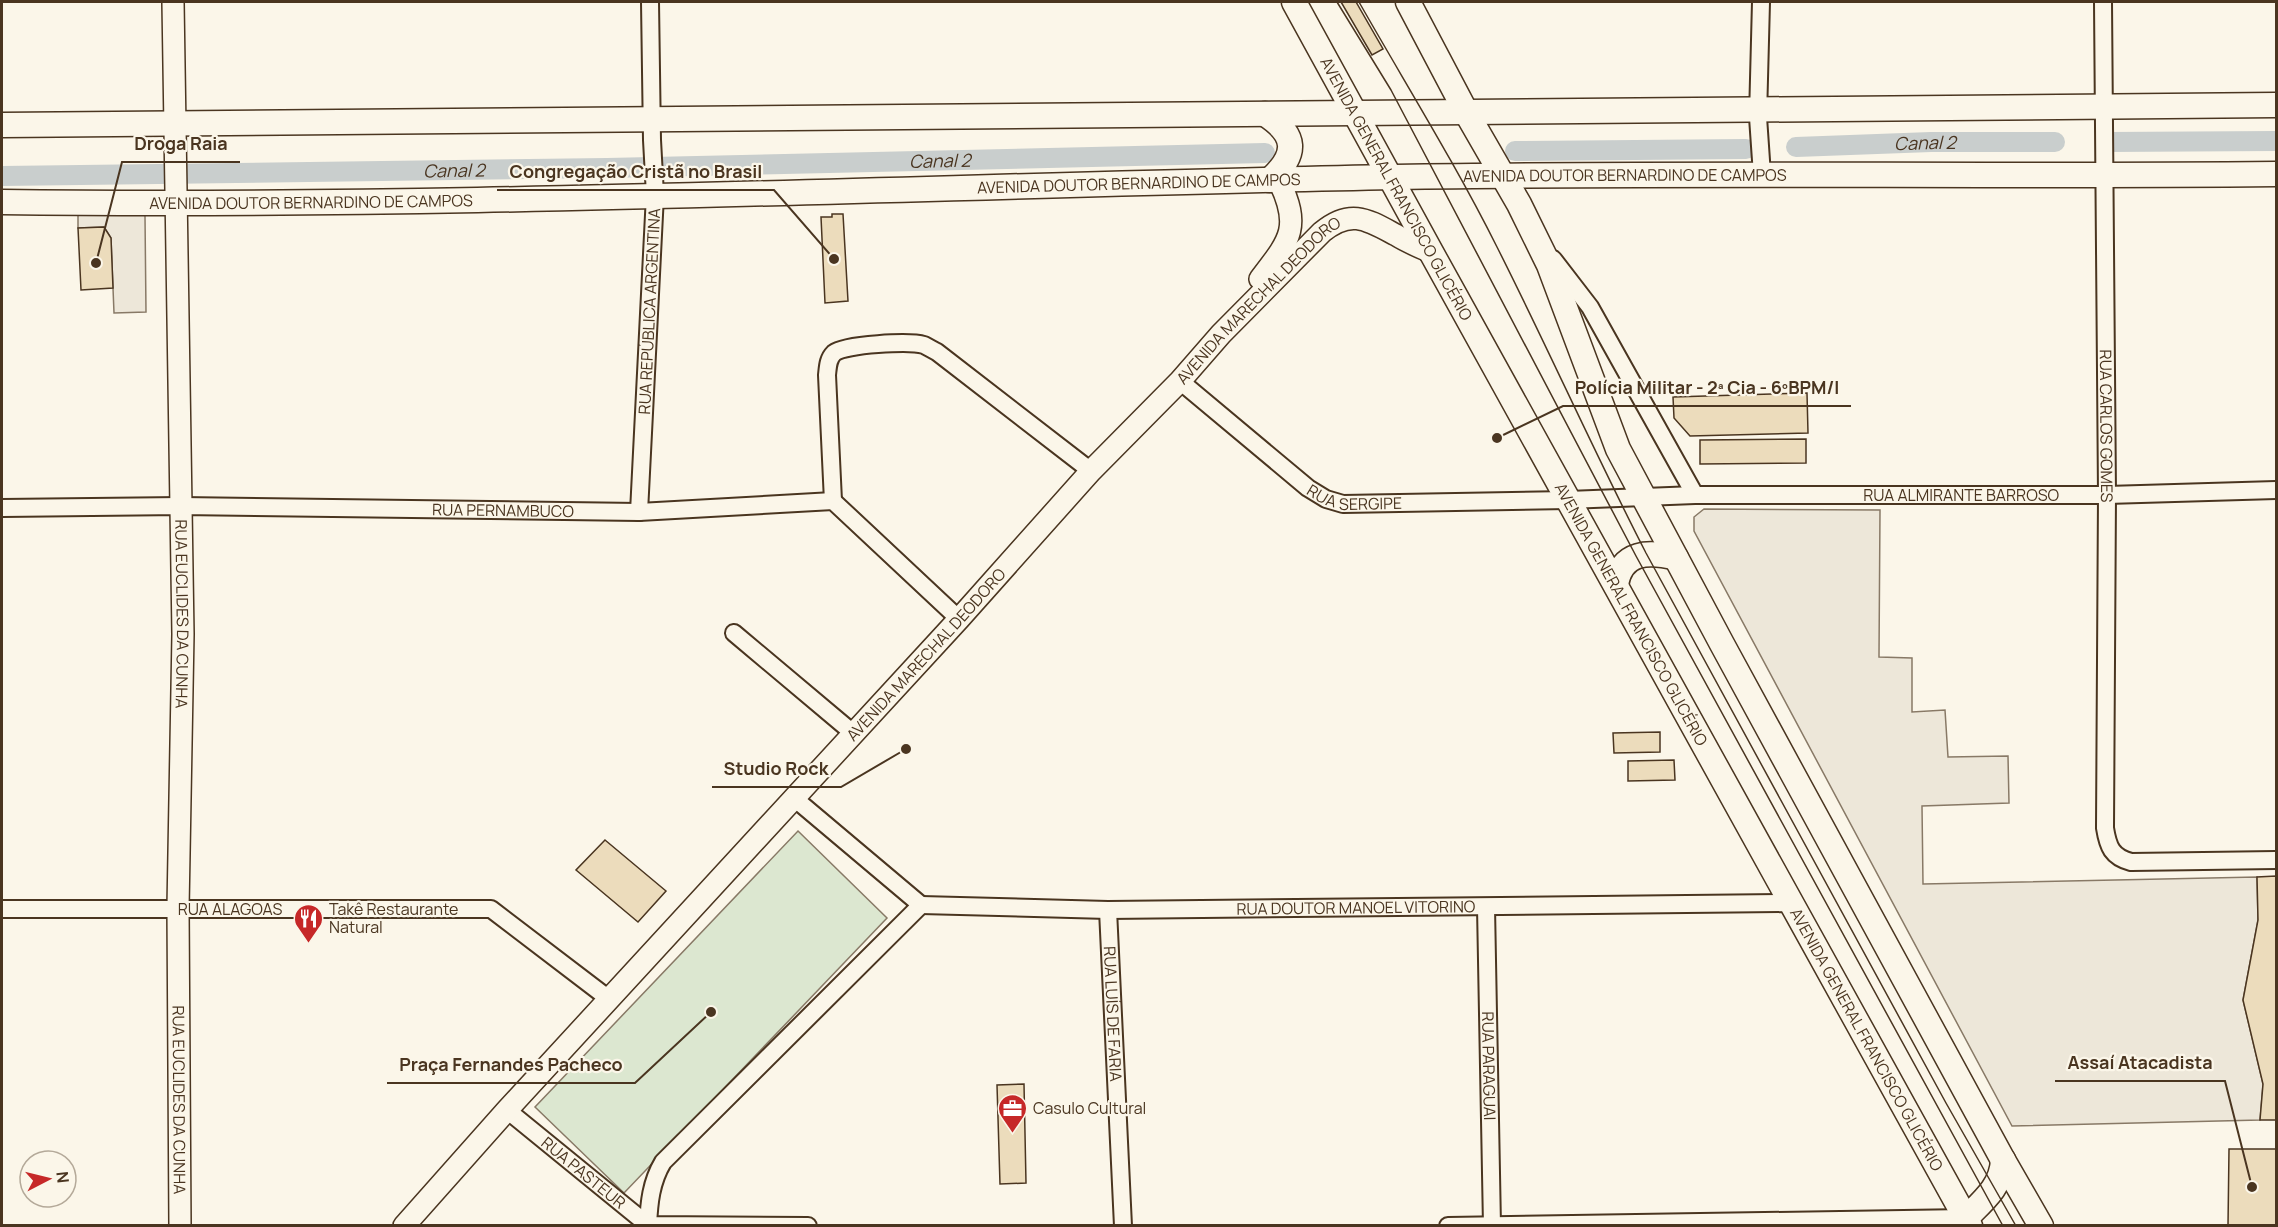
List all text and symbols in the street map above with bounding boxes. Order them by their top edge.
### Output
street label: AVENIDA GENERAL FRANCISCO GLICÉRIO [1315,53,1478,325]
callout: Droga Raia [122,126,240,162]
water label: Canal 2 [1894,130,1957,155]
text: Droga Raia [134,131,228,155]
water label: Canal 2 [909,148,973,173]
callout: Congregação Cristã no Brasil [497,154,774,190]
water label: Canal 2 [423,158,487,182]
text: Congregação Cristã no Brasil [510,159,762,183]
street label: AVENIDA DOUTOR BERNARDINO DE CAMPOS [1463,164,1787,187]
street label: AVENIDA DOUTOR BERNARDINO DE CAMPOS [977,168,1301,199]
street label: AVENIDA DOUTOR BERNARDINO DE CAMPOS [149,189,473,214]
street label: RUA REPÚBLICA ARGENTINA [633,208,665,415]
street label: AVENIDA MARECHAL DEODORO [1171,211,1345,389]
street label: RUA CARLOS GOMES [2095,349,2118,503]
callout: Polícia Militar - 2ª Cia - 6ºBPM/I [1563,370,1851,406]
text: Polícia Militar - 2ª Cia - 6ºBPM/I [1575,375,1839,399]
street label: RUA SERGIPE [1303,479,1402,515]
street label: AVENIDA GENERAL FRANCISCO GLICÉRIO [1550,479,1713,750]
street label: RUA ALMIRANTE BARROSO [1863,484,2060,506]
street label: RUA PERNAMBUCO [432,498,574,522]
street label: RUA EUCLIDES DA CUNHA [170,519,194,709]
street label: AVENIDA MARECHAL DEODORO [841,563,1011,746]
callout: Studio Rock [712,751,841,787]
text: Studio Rock [724,756,830,780]
street label: RUA DOUTOR MANOEL VITORINO [1236,895,1476,920]
street label: RUA ALAGOAS [178,898,282,920]
place label: Takê Restaurante Natural [329,898,458,938]
restaurant icon: Takê Restaurante Natural [292,902,324,944]
street label: AVENIDA GENERAL FRANCISCO GLICÉRIO [1785,904,1949,1175]
street label: RUA LUÍS DE FARIA [1099,946,1127,1082]
street label: RUA EUCLIDES DA CUNHA [168,1005,191,1194]
street label: RUA PARAGUAI [1477,1011,1501,1121]
callout: Assaí Atacadista [2055,1045,2225,1081]
callout: Praça Fernandes Pacheco [387,1047,635,1083]
text: Assaí Atacadista [2067,1050,2213,1074]
text: Praça Fernandes Pacheco [399,1052,623,1076]
office icon: Casulo Cultural [996,1092,1028,1134]
place label: Casulo Cultural [1033,1097,1146,1119]
street label: RUA PASTEUR [537,1132,630,1214]
north arrow [18,1149,78,1209]
text: N [51,1170,75,1184]

